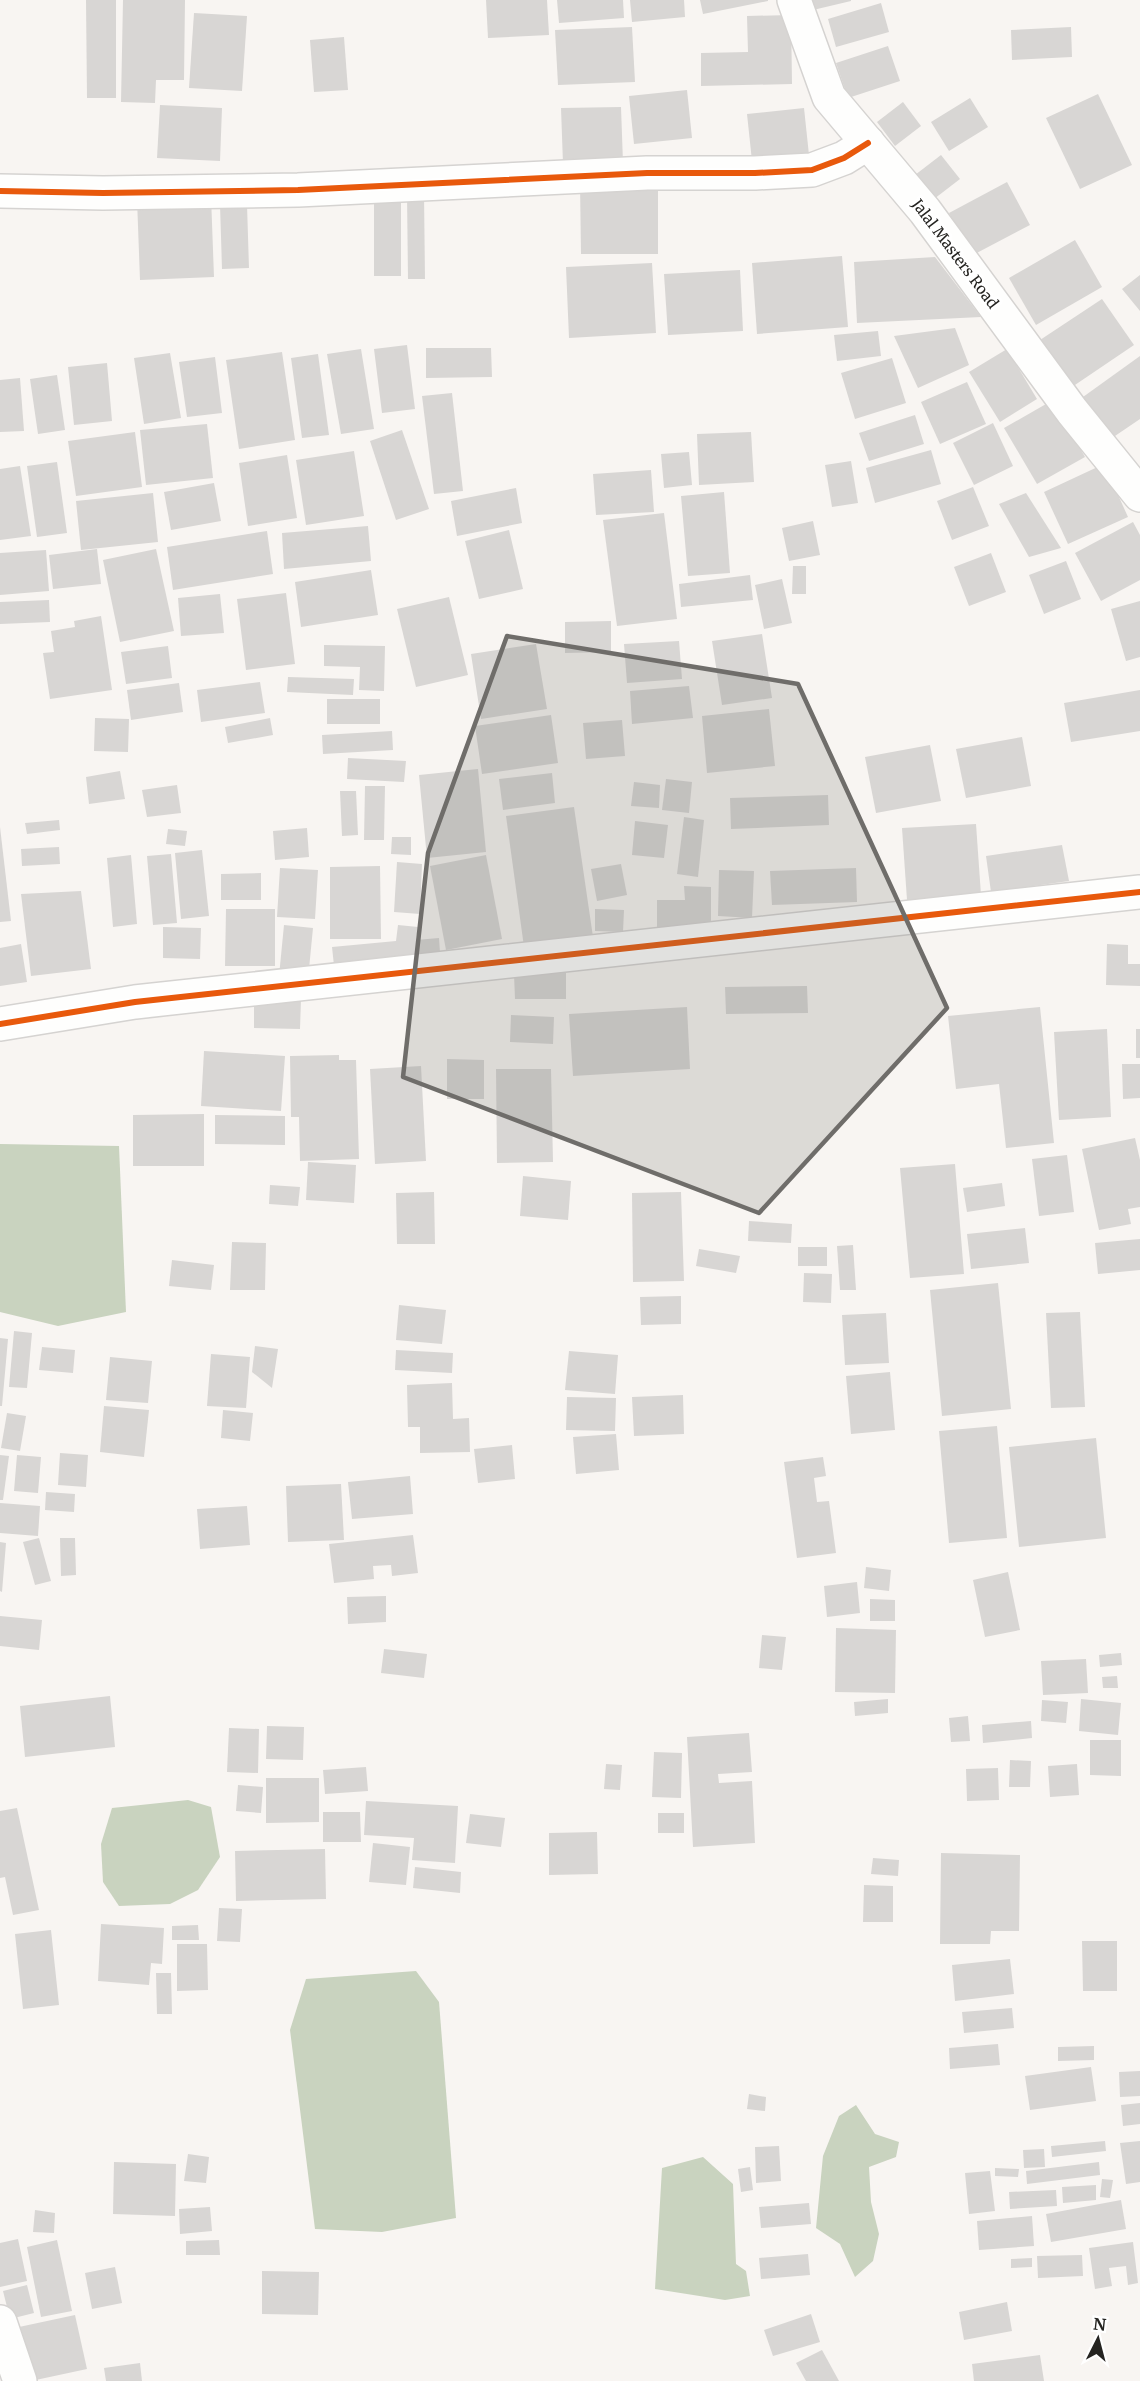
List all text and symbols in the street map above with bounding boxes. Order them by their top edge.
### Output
street label: Jalal Masters Road [908,195,1003,312]
north arrow [1068,2309,1128,2369]
text: N [1092,2313,1107,2335]

